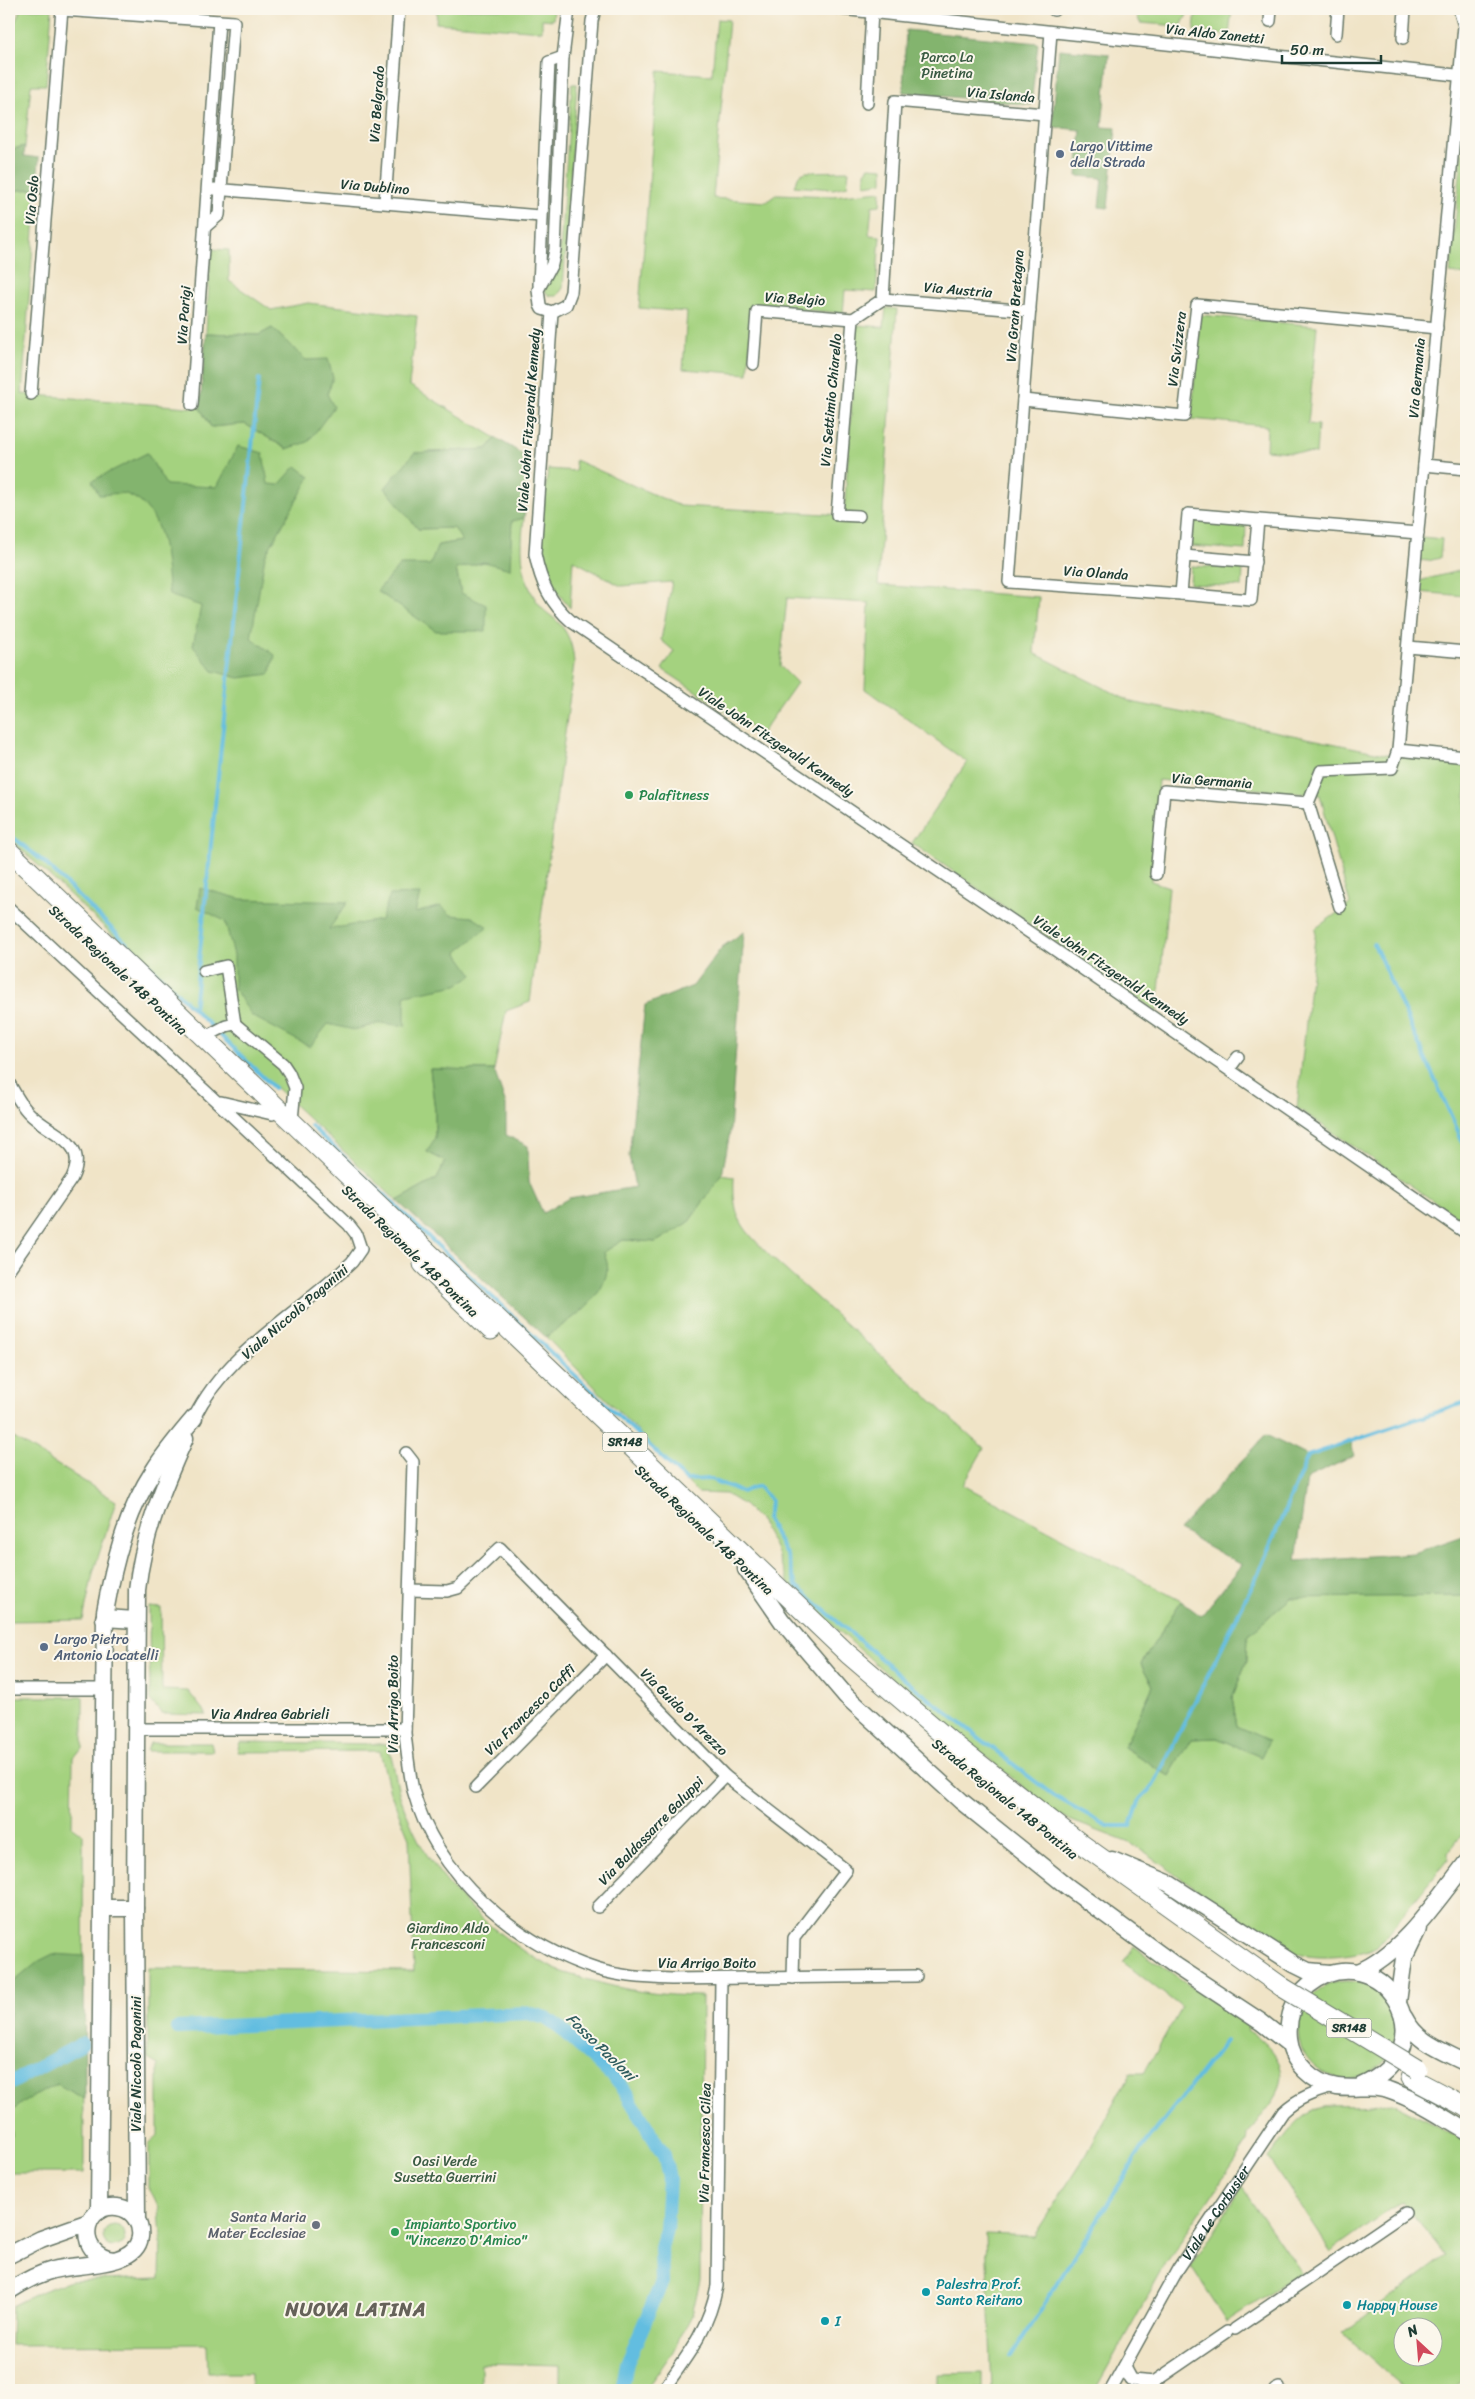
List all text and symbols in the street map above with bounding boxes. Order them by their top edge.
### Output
street label: Via Aldo Zanetti [1165,16,1267,52]
scale bar [1282,32,1381,64]
text: 50 m [1290,37,1325,63]
park label: Parco La Pinetina [921,45,973,86]
street label: Via Belgrado [362,65,392,143]
street label: Via Islanda [966,80,1036,110]
place label: Largo Vittime della Strada [1070,134,1153,175]
marker: Largo Vittime della Strada [1054,148,1066,160]
street label: Via Dublino [340,172,410,202]
street label: Via Oslo [17,174,47,226]
street label: Via Gran Bretagna [999,249,1031,363]
street label: Via Austria [923,275,994,306]
street label: Via Parigi [169,284,199,345]
street label: Via Belgio [764,284,826,314]
street label: Via Svizzera [1160,309,1194,388]
street label: Viale John Fitzgerald Kennedy [510,327,548,513]
street label: Via Settimio Chiarello [813,332,849,468]
street label: Via Germania [1401,337,1433,419]
street label: Via Olanda [1063,558,1129,588]
street label: Viale John Fitzgerald Kennedy [693,680,860,804]
street label: Via Germania [1171,766,1253,796]
place label: Palafitness [639,783,710,808]
marker: Palafitness [623,789,635,801]
street label: Strada Regionale 148 Pontina [43,898,193,1042]
street label: Viale John Fitzgerald Kennedy [1028,908,1195,1032]
street label: Strada Regionale 148 Pontina [335,1178,485,1324]
street label: Viale Niccolò Paganini [236,1257,355,1366]
road number: SR148 [602,1432,648,1451]
street label: Strada Regionale 148 Pontina [629,1458,779,1602]
place label: Largo Pietro Antonio Locatelli [53,1627,159,1668]
marker: Largo Pietro Antonio Locatelli [38,1641,50,1653]
street label: Via Arrigo Boito [381,1655,406,1753]
street label: Via Francesco Caffi [478,1658,582,1762]
street label: Via Guido D'Arezzo [634,1662,734,1762]
street label: Via Andrea Gabrieli [211,1702,330,1727]
street label: Strada Regionale 148 Pontina [926,1732,1084,1866]
street label: Via Baldassarre Galuppi [592,1770,711,1892]
park label: Giardino Aldo Francesconi [407,1916,489,1957]
street label: Via Arrigo Boito [658,1951,756,1976]
street label: Viale Niccolò Paganini [124,1995,149,2132]
water label: Fosso Paoloni [560,2007,644,2089]
road number: SR148 [1326,2019,1372,2038]
street label: Via Francesco Cilea [691,2082,719,2203]
park label: Oasi Verde Susetta Guerrini [394,2149,497,2190]
street label: Viale Le Corbusier [1175,2159,1257,2265]
place label: Santa Maria Mater Ecclesiae [208,2205,307,2246]
place label: Impianto Sportivo "Vincenzo D'Amico" [404,2212,528,2253]
marker: Santa Maria Mater Ecclesiae [310,2219,322,2231]
marker: Impianto Sportivo "Vincenzo D'Amico" [389,2226,401,2238]
place label: Palestra Prof. Santo Reitano [936,2272,1023,2313]
marker: Palestra Prof. Santo Reitano [920,2286,932,2298]
district label: NUOVA LATINA [285,2293,426,2326]
place label: Happy House [1357,2293,1438,2318]
marker: Happy House [1341,2299,1353,2311]
place label: I [834,2309,842,2334]
marker: I [819,2315,831,2327]
north arrow [1392,2316,1442,2366]
text: N [1402,2317,1423,2345]

